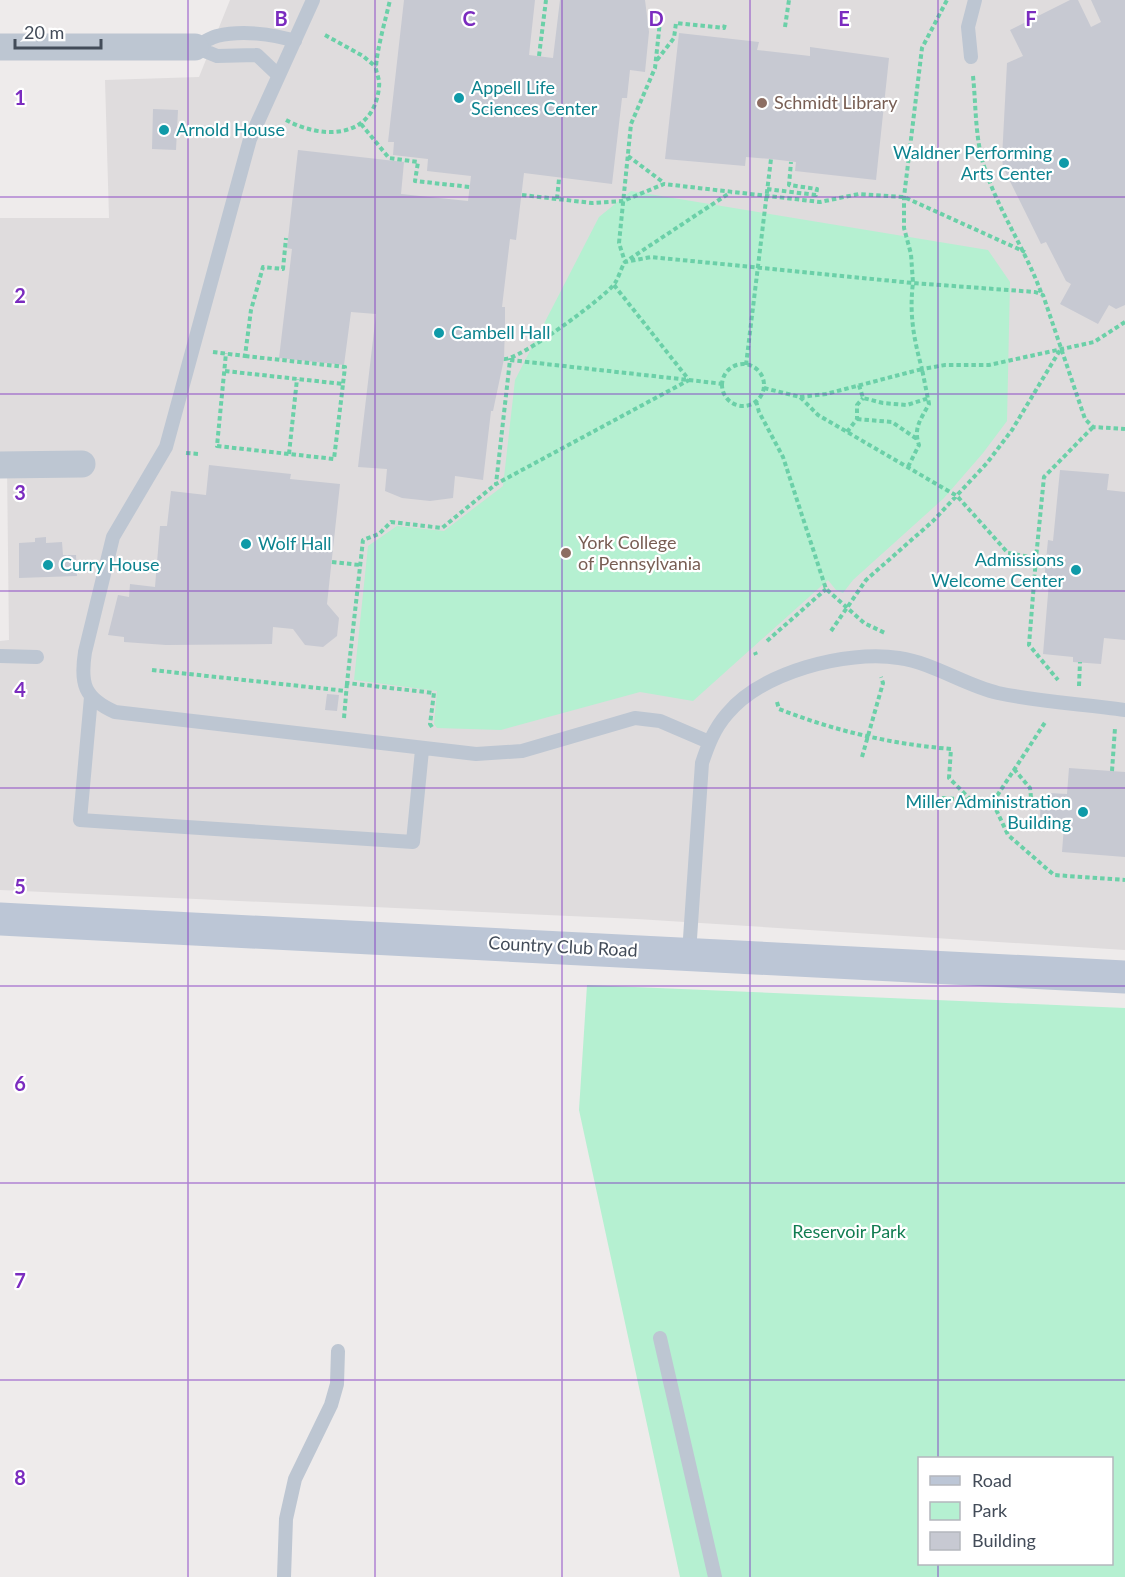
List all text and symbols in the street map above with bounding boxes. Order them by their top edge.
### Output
text: B [274,6,288,30]
text: C [462,6,476,30]
text: D [648,6,664,30]
text: E [838,6,850,30]
text: F [1025,6,1037,30]
scale bar [15,12,100,50]
text: 20 m [24,21,64,43]
place label: Appell Life Sciences Center [471,76,598,119]
text: 1 [14,85,26,109]
marker: Appell Life Sciences Center [452,91,466,105]
place label: Schmidt Library [774,91,898,113]
marker: Schmidt Library [755,96,769,110]
place label: Arnold House [176,118,285,140]
marker: Arnold House [157,123,171,137]
place label: Waldner Performing Arts Center [893,141,1052,184]
marker: Waldner Performing Arts Center [1057,156,1071,170]
text: 2 [14,283,26,307]
place label: Cambell Hall [451,321,550,343]
marker: Cambell Hall [432,326,446,340]
text: 3 [14,480,26,504]
place label: York College of Pennsylvania [578,531,701,574]
place label: Wolf Hall [258,532,332,554]
marker: Wolf Hall [239,537,253,551]
marker: York College of Pennsylvania [559,546,573,560]
place label: Admissions Welcome Center [931,548,1064,591]
place label: Curry House [60,553,159,575]
marker: Curry House [41,558,55,572]
marker: Admissions Welcome Center [1069,563,1083,577]
text: 4 [14,677,26,701]
place label: Miller Administration Building [906,790,1071,833]
marker: Miller Administration Building [1076,805,1090,819]
text: 5 [14,874,26,898]
street label: Country Club Road [488,931,638,961]
text: 6 [14,1071,26,1095]
park label: Reservoir Park [792,1220,907,1242]
text: 7 [14,1268,26,1292]
legend [918,1457,1113,1565]
text: 8 [14,1465,26,1489]
text: Road [972,1469,1012,1491]
text: Park [972,1499,1008,1521]
text: Building [972,1529,1036,1551]

